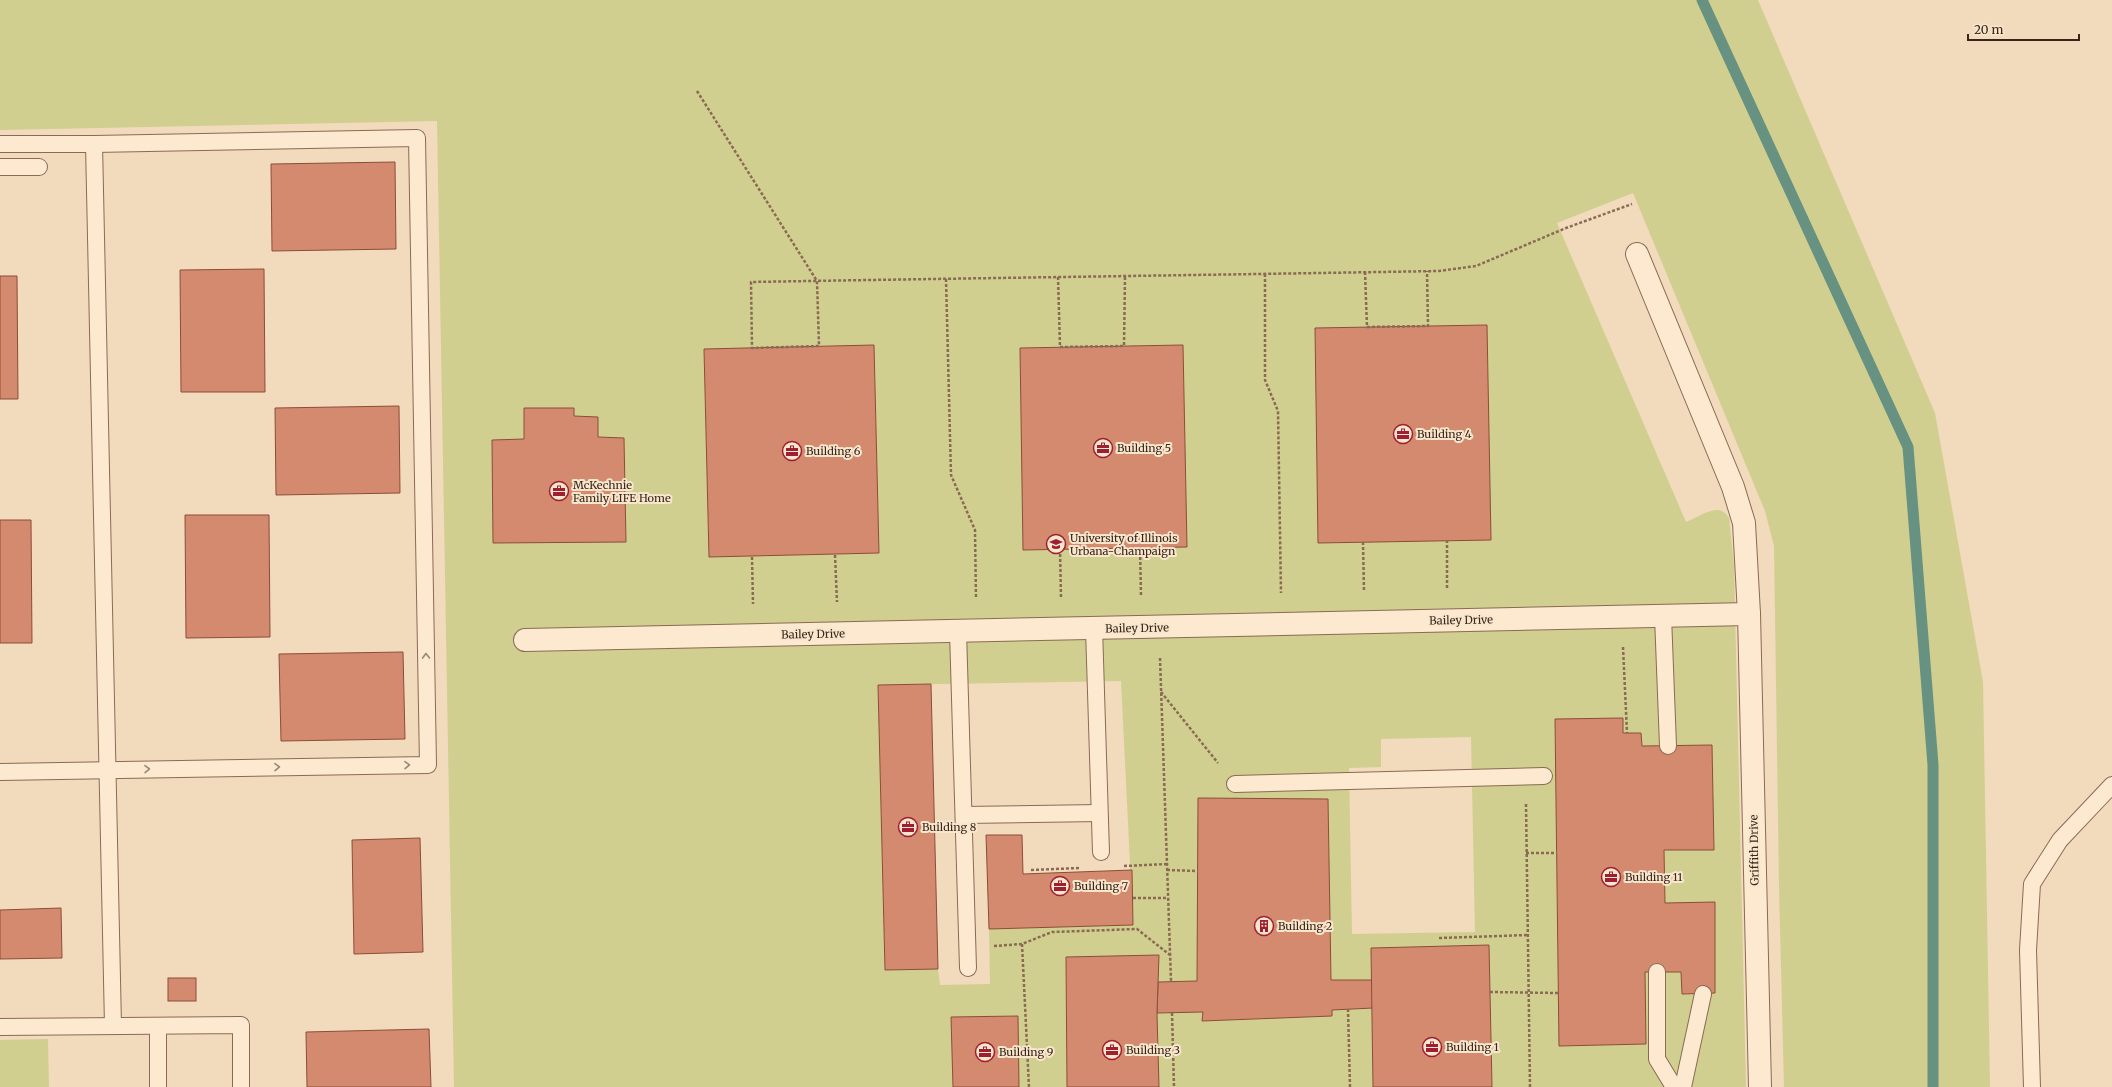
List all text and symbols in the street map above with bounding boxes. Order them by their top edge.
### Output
scale bar [1968,16,2079,42]
text: 20 m [1974,22,2003,37]
office icon: Building 4 [1392,423,1414,445]
place label: Building 4 [1417,427,1472,441]
office icon: Building 5 [1092,437,1114,459]
office icon: Building 6 [781,440,803,462]
place label: Building 5 [1117,441,1171,455]
place label: Building 6 [806,444,861,458]
place label: McKechnie Family LIFE Home [573,478,671,505]
office icon: McKechnie Family LIFE Home [548,480,570,502]
place label: University of Illinois Urbana-Champaign [1070,531,1178,558]
school or university icon: University of Illinois Urbana-Champaign [1045,533,1067,555]
street label: Bailey Drive [1429,612,1493,628]
street label: Bailey Drive [1105,620,1169,636]
street label: Bailey Drive [781,626,845,642]
one-way arrow [422,653,430,659]
one-way arrow [404,761,410,770]
one-way arrow [274,763,280,772]
one-way arrow [144,765,150,774]
street label: Griffith Drive [1746,814,1762,886]
office icon: Building 8 [897,816,919,838]
place label: Building 8 [922,820,977,834]
office icon: Building 11 [1600,866,1622,888]
place label: Building 11 [1625,870,1682,884]
office icon: Building 7 [1049,875,1071,897]
place label: Building 7 [1074,879,1128,893]
building icon: Building 2 [1253,915,1275,937]
place label: Building 2 [1278,919,1332,933]
office icon: Building 1 [1421,1036,1443,1058]
office icon: Building 3 [1101,1039,1123,1061]
place label: Building 1 [1446,1040,1499,1054]
office icon: Building 9 [974,1041,996,1063]
place label: Building 3 [1126,1043,1180,1057]
place label: Building 9 [999,1045,1054,1059]

